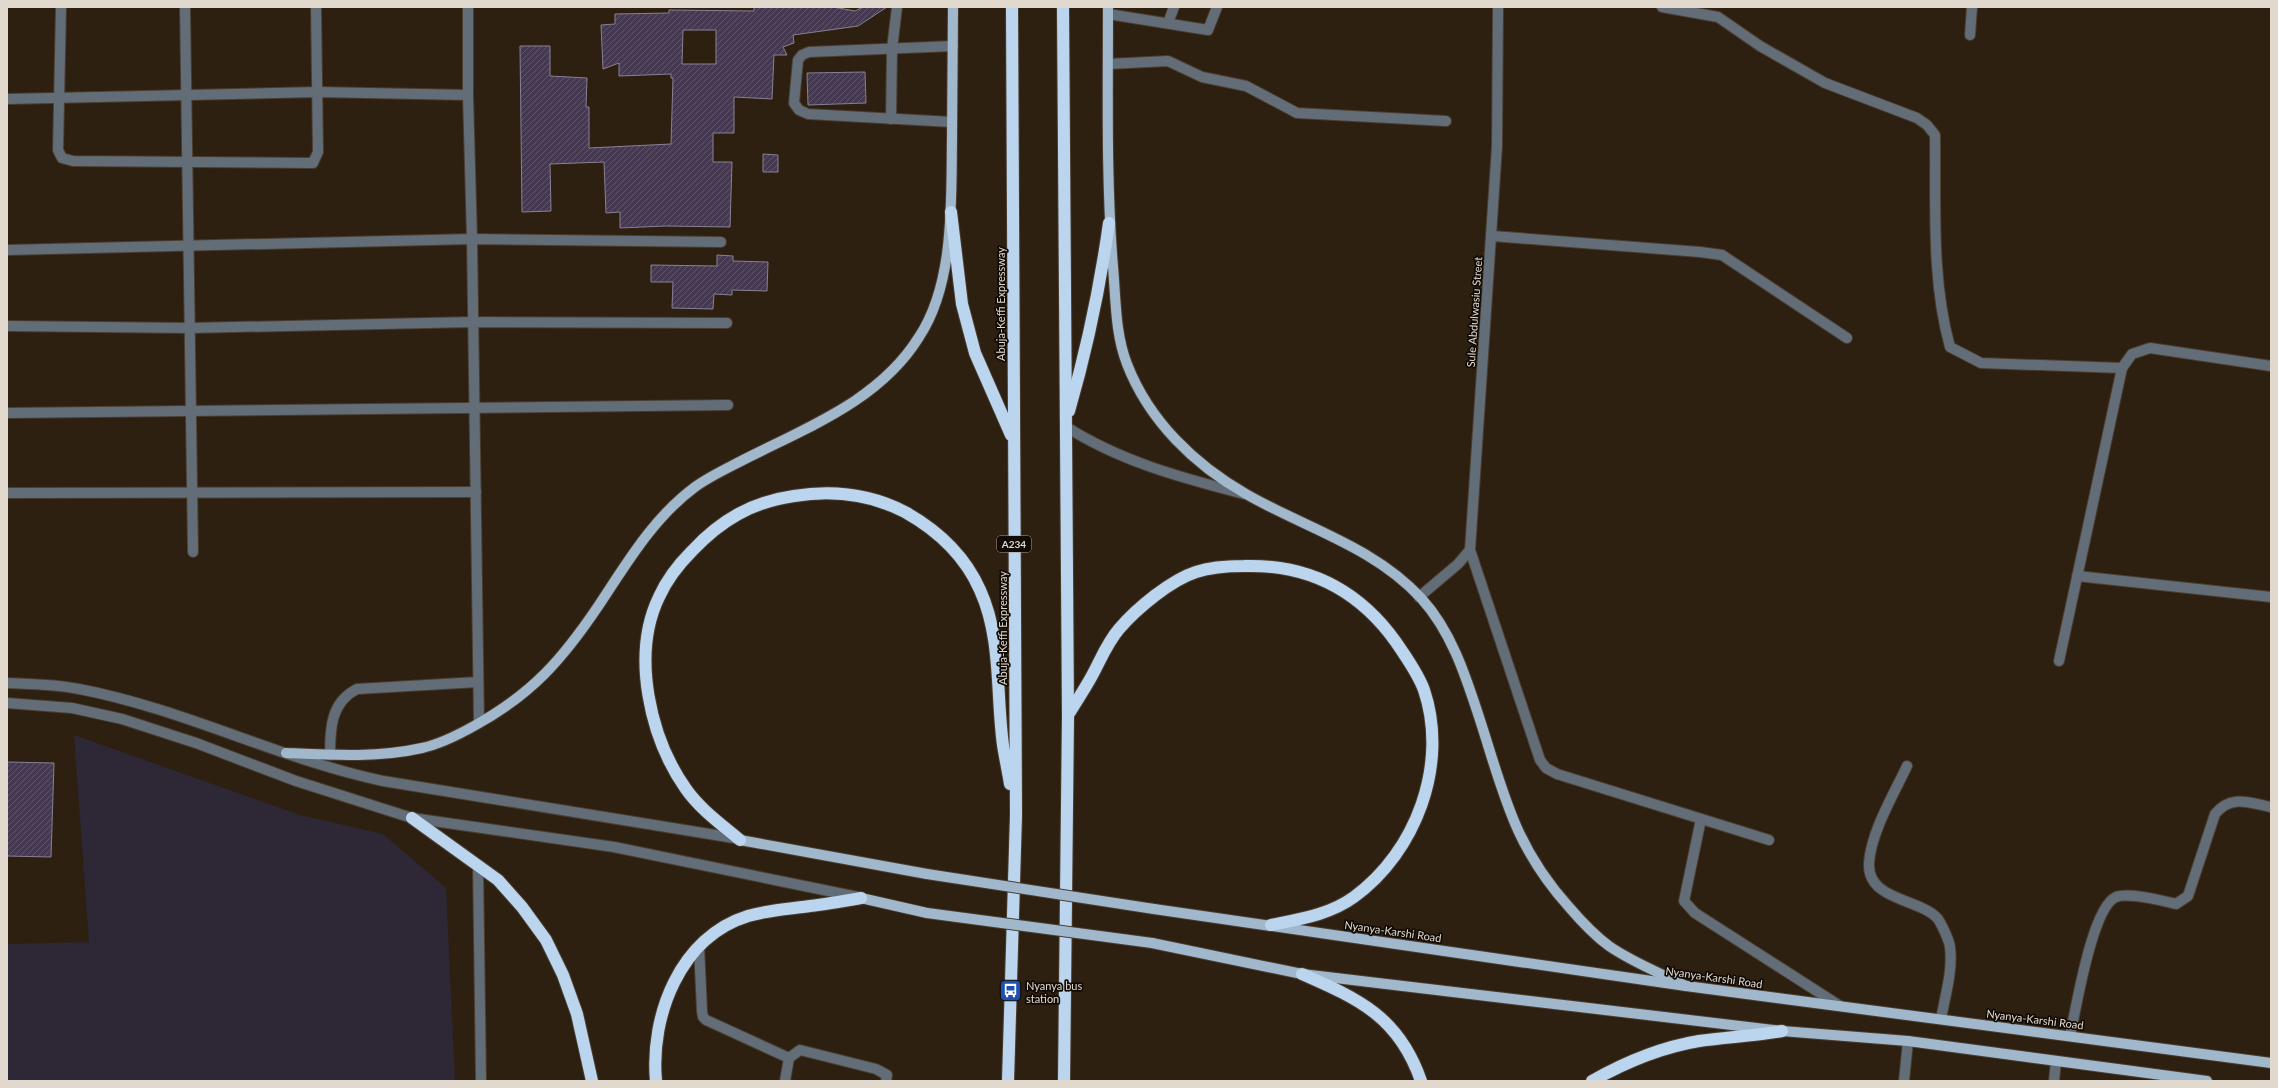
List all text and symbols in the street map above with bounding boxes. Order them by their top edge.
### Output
street label: Abuja-Keffi Expressway [994,247,1007,361]
street label: Sule Abdulwasiu Street [1464,256,1484,368]
road number: A234 [997,536,1031,552]
street label: Abuja-Keffi Expressway [996,571,1009,685]
street label: Nyanya-Karshi Road [1344,918,1442,944]
street label: Nyanya-Karshi Road [1665,964,1763,990]
bus stop icon: Nyanya bus station [997,978,1023,1004]
place label: Nyanya bus station [1026,979,1082,1005]
street label: Nyanya-Karshi Road [1986,1007,2084,1031]

